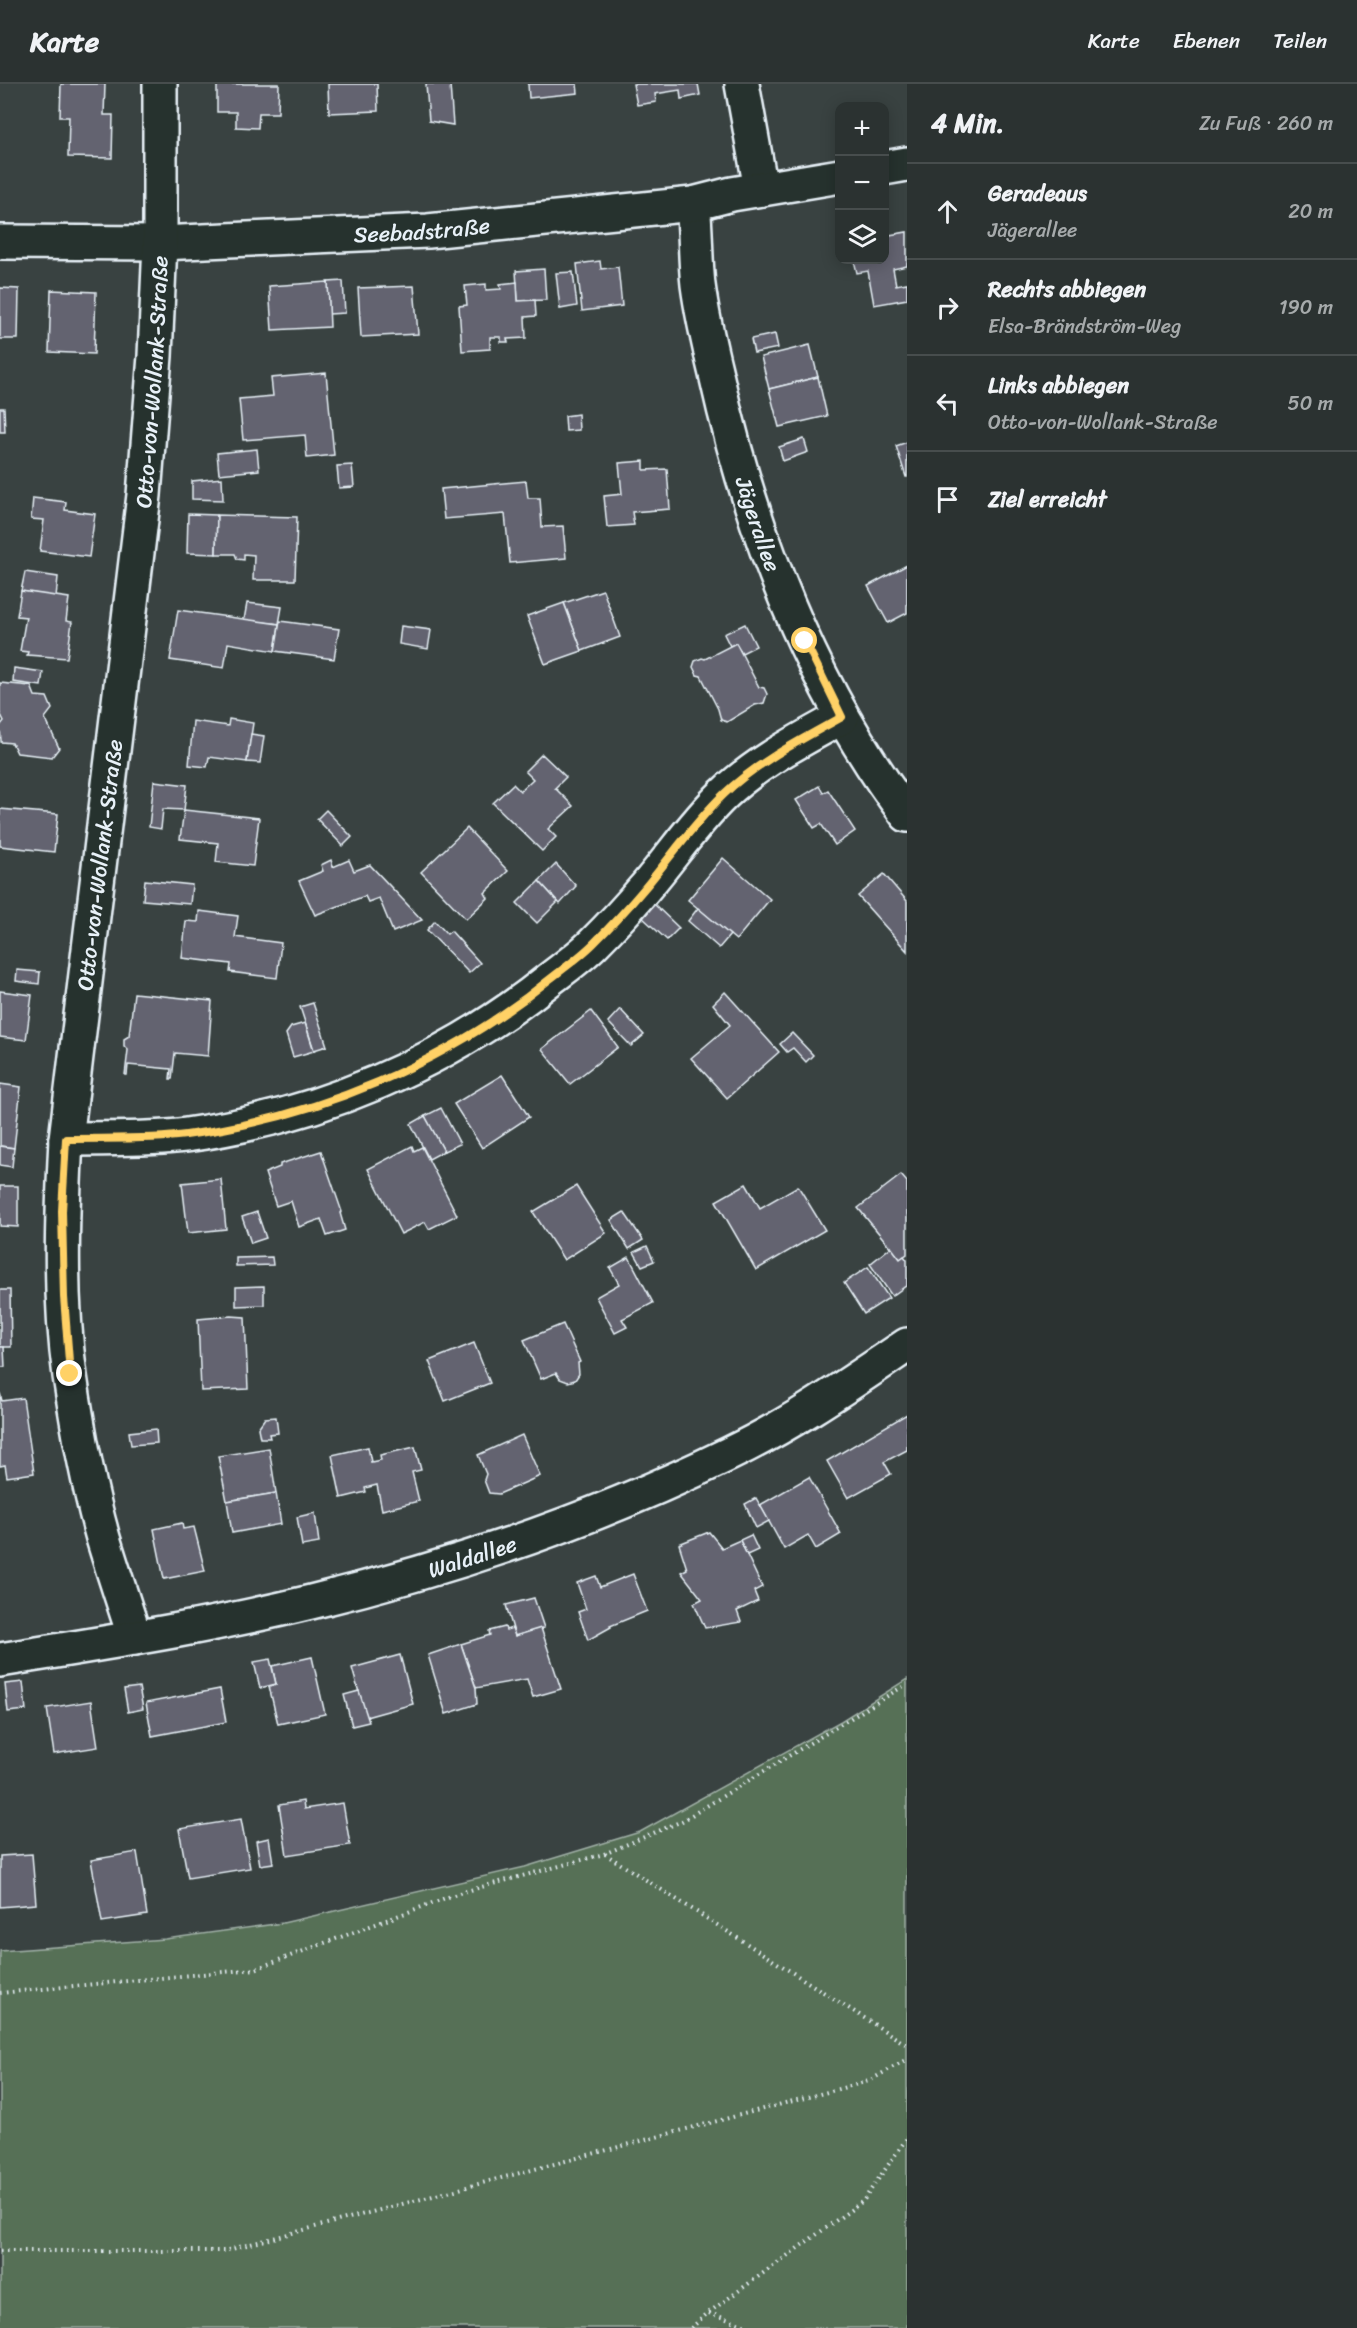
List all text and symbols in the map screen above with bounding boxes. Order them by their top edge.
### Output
text: Karte [30,17,99,66]
text: Karte [1088,22,1140,60]
text: Ebenen [1173,22,1240,60]
text: Teilen [1273,22,1327,60]
text: 4 Min. [931,100,1004,146]
map controls [835,102,889,264]
button: + [835,102,889,156]
text: Zu Fuß · 260 m [1199,106,1333,141]
button: − [835,156,889,210]
text: Geradeaus [988,174,1087,213]
text: 20 m [1288,194,1333,229]
icon: ahead [931,195,964,228]
street label: Seebadstraße [353,205,492,254]
button: layers [835,210,889,264]
text: Jägerallee [988,213,1077,248]
street label: Otto-von-Wollank-Straße [123,255,179,510]
text: Rechts abbiegen [988,270,1146,309]
text: 190 m [1279,290,1333,325]
icon: right [931,291,964,324]
text: Elsa-Brändström-Weg [988,309,1181,344]
text: Links abbiegen [988,366,1129,405]
text: 50 m [1288,386,1333,421]
icon: left [931,387,964,420]
text: Otto-von-Wollank-Straße [988,405,1218,440]
street label: Jägerallee [724,471,793,577]
text: Ziel erreicht [988,480,1107,519]
icon: arrive [931,483,964,516]
route start [791,627,817,653]
street label: Otto-von-Wollank-Straße [65,737,134,993]
route end [56,1360,82,1386]
street label: Waldallee [423,1524,522,1589]

